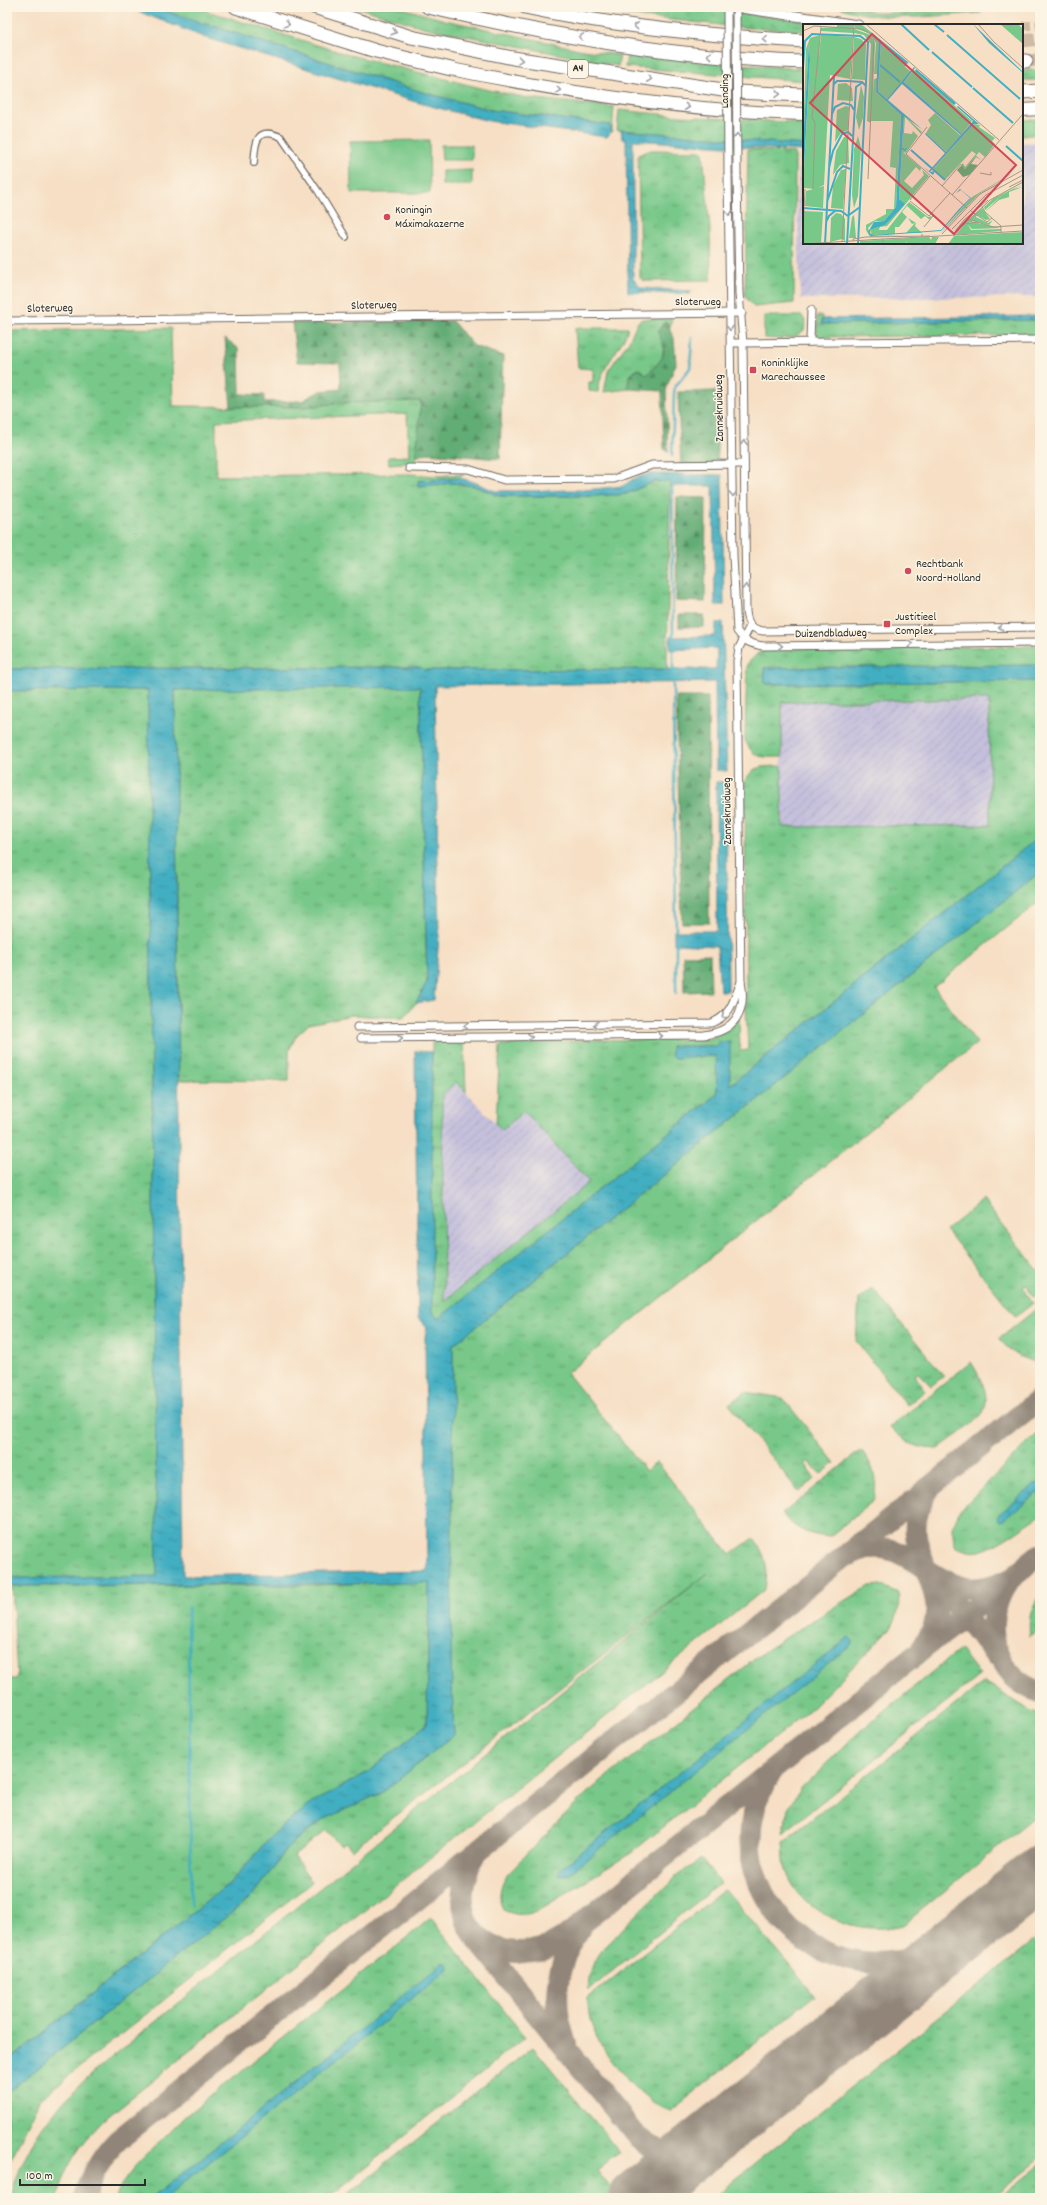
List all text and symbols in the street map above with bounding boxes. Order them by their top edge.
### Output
one-way arrow [283,19,290,28]
one-way arrow [633,21,639,30]
inset map [803,24,1023,244]
one-way arrow [390,27,397,36]
one-way arrow [577,33,584,42]
one-way arrow [762,34,768,43]
one-way arrow [706,51,712,60]
one-way arrow [517,55,524,63]
road number: A4 [568,60,588,78]
one-way arrow [646,74,652,83]
street label: Landing [717,74,734,108]
one-way arrow [555,85,561,94]
one-way arrow [775,89,781,98]
one-way arrow [684,102,690,111]
one-way arrow [733,133,741,139]
place label: Koningin Máximakazerne [395,202,464,233]
one-way arrow [725,210,733,216]
marker: Koningin Máximakazerne [382,212,392,222]
street label: Sloterweg [675,294,721,311]
street label: Sloterweg [351,297,397,315]
street label: Sloterweg [27,300,73,318]
one-way arrow [726,325,734,331]
place label: Koninklijke Marechaussee [761,355,825,386]
marker: Koninklijke Marechaussee [748,365,758,375]
street label: Zonnekruidweg [711,374,729,442]
one-way arrow [740,440,748,446]
one-way arrow [728,491,737,497]
place label: Rechtbank Noord-Holland [916,556,981,587]
marker: Rechtbank Noord-Holland [903,566,913,576]
one-way arrow [742,584,750,590]
place label: Justitieel Complex [895,609,936,640]
marker: Justitieel Complex [882,619,892,629]
one-way arrow [998,623,1004,632]
street label: Duizendbladweg [795,625,867,643]
one-way arrow [907,640,913,648]
one-way arrow [777,641,783,650]
street label: Zonnekruidweg [719,777,737,845]
one-way arrow [721,1011,728,1018]
one-way arrow [593,1021,599,1029]
one-way arrow [463,1022,469,1030]
one-way arrow [657,1032,663,1040]
one-way arrow [527,1033,533,1041]
one-way arrow [397,1034,403,1042]
scale bar [20,2161,145,2187]
text: 100 m [26,2168,53,2185]

